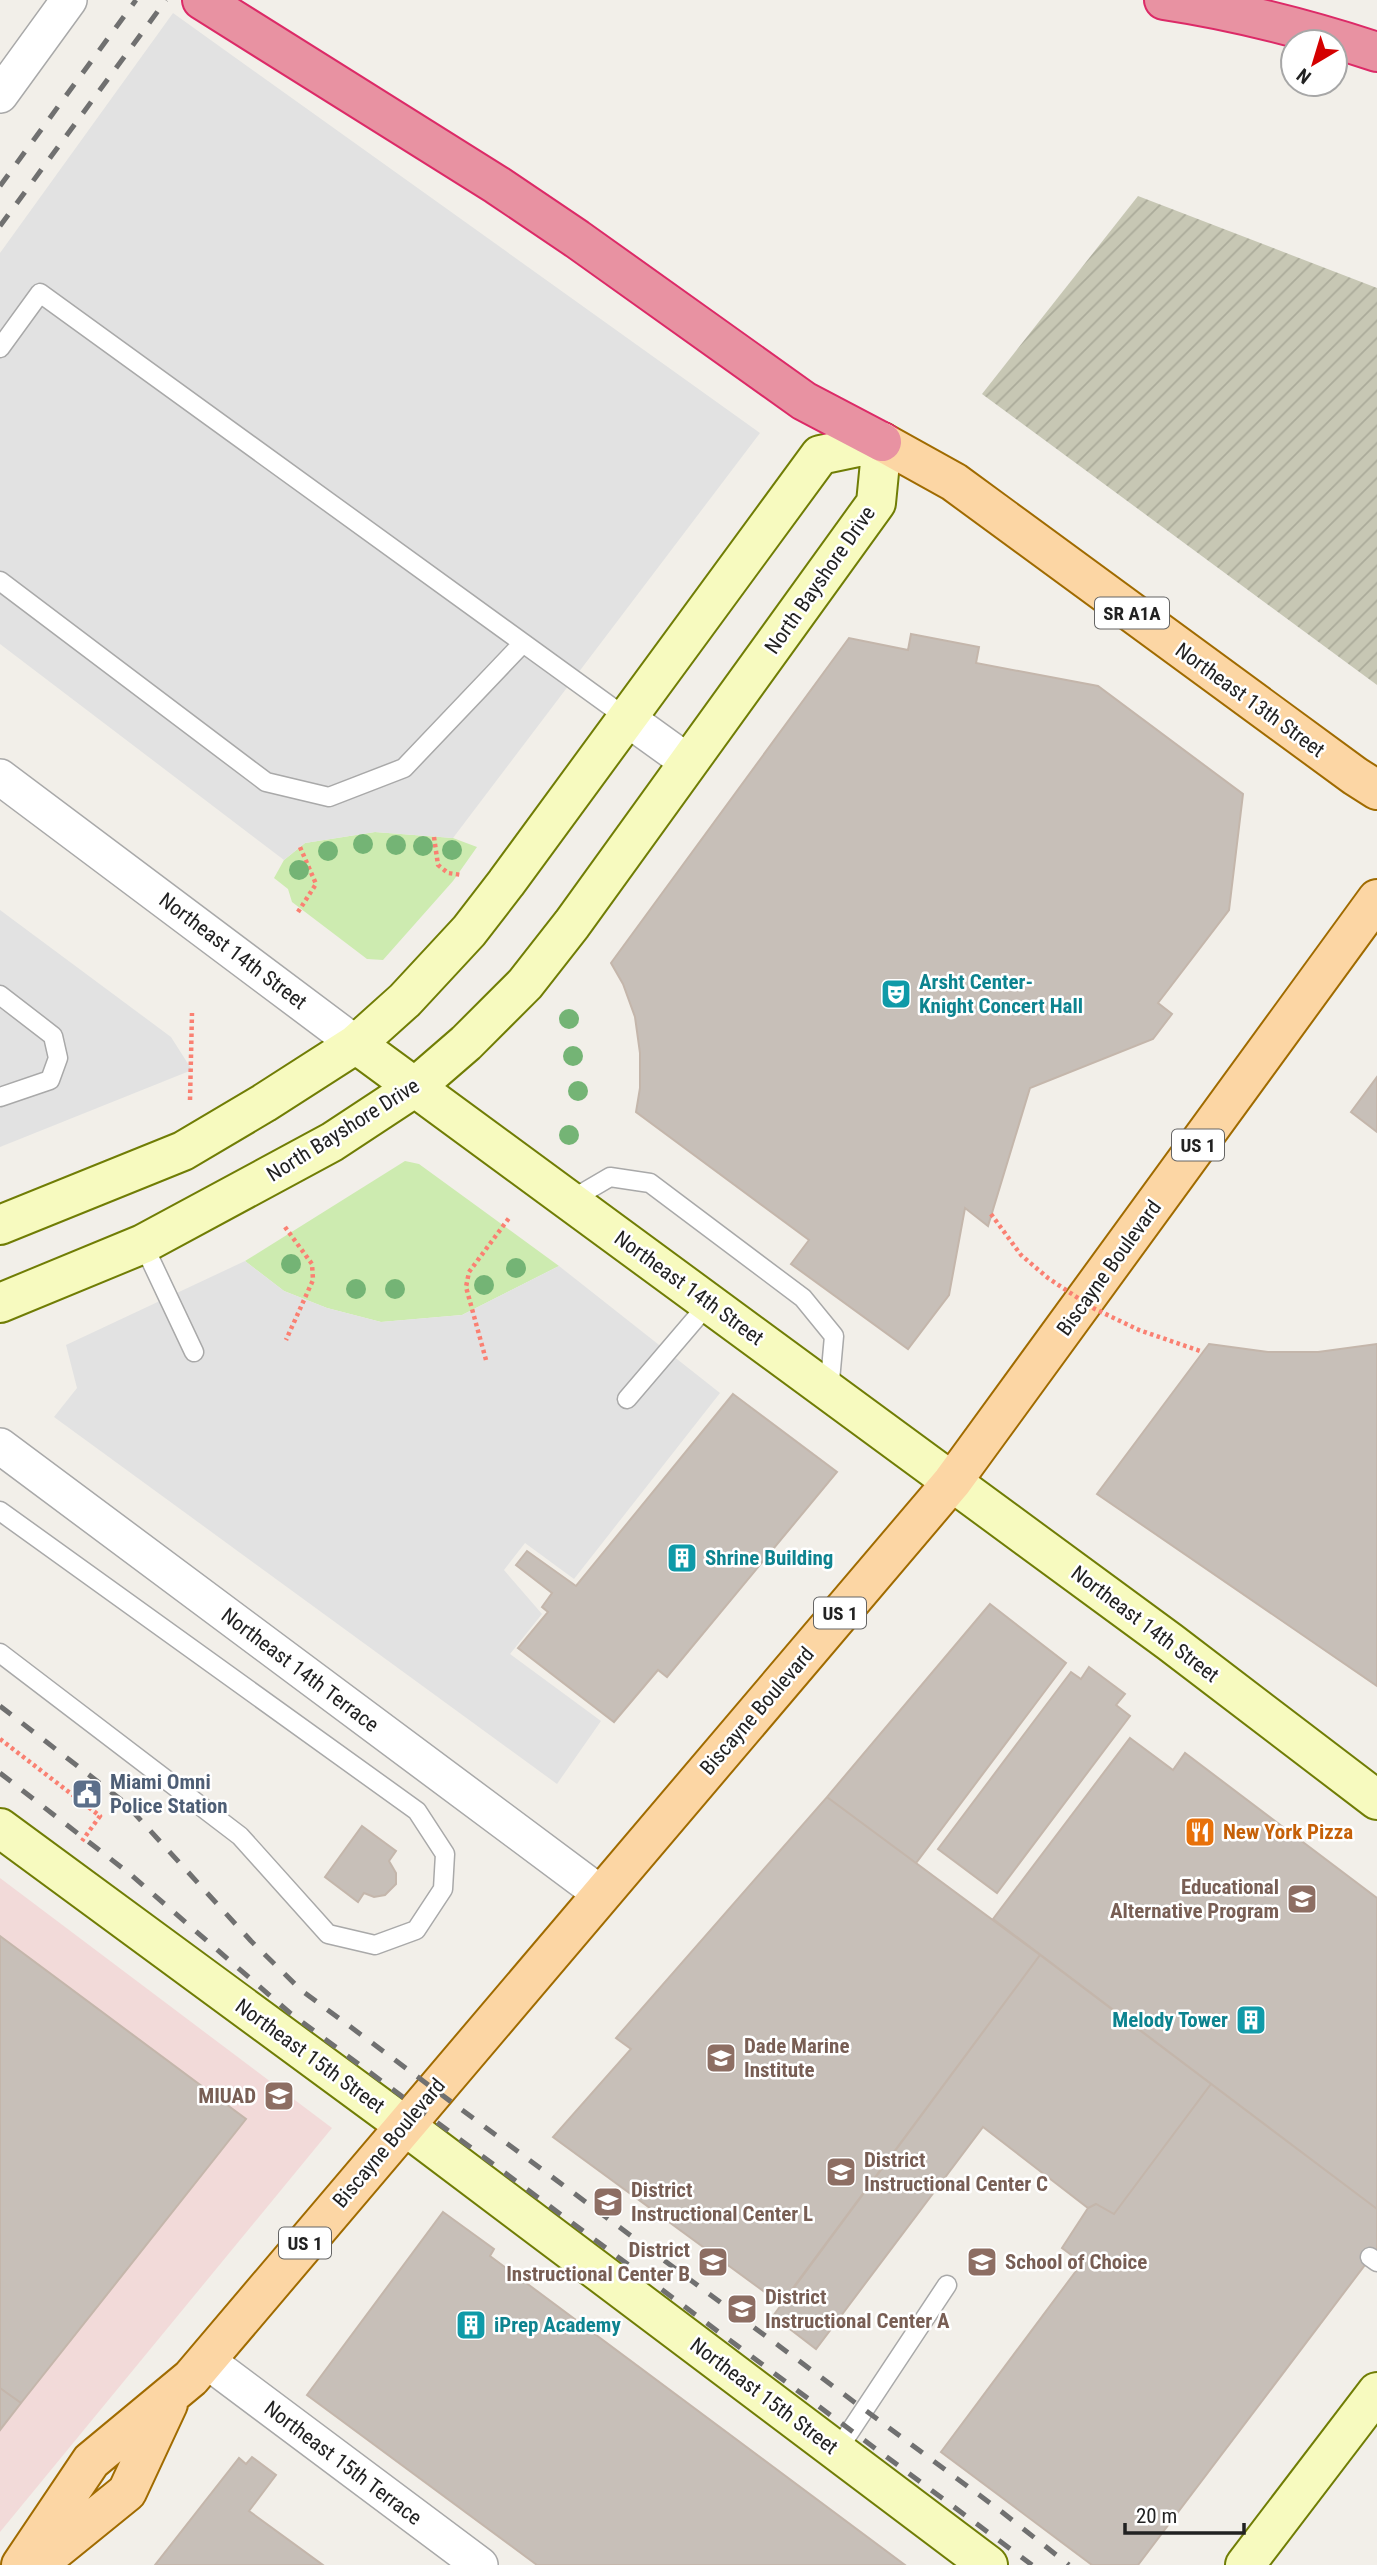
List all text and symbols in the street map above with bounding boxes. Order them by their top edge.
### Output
north arrow [1279,28,1349,98]
text: N [1292,63,1316,89]
street label: North Bayshore Drive [760,501,880,658]
road number: SR A1A [1095,598,1169,628]
street label: Northeast 13th Street [1171,638,1329,762]
street label: Northeast 14th Street [155,888,311,1014]
place label: Arsht Center- Knight Concert Hall [919,970,1083,1018]
theatre icon: Arsht Center- Knight Concert Hall [879,977,913,1011]
street label: North Bayshore Drive [263,1073,424,1186]
road number: US 1 [1172,1130,1224,1161]
street label: Biscayne Boulevard [1052,1196,1166,1340]
street label: Northeast 14th Street [610,1226,768,1350]
building icon: Shrine Building [665,1541,699,1575]
place label: Shrine Building [705,1546,833,1570]
street label: Northeast 14th Street [1067,1561,1223,1687]
road number: US 1 [814,1597,866,1628]
street label: Northeast 14th Terrace [217,1603,383,1737]
street label: Biscayne Boulevard [695,1642,819,1780]
place label: Miami Omni Police Station [110,1770,228,1818]
public building icon: Miami Omni Police Station [70,1777,104,1811]
restaurant icon: New York Pizza [1183,1815,1217,1849]
place label: New York Pizza [1223,1820,1353,1844]
place label: Educational Alternative Program [1110,1875,1279,1923]
school or university icon: Educational Alternative Program [1285,1882,1319,1916]
street label: Northeast 15th Street [231,1994,389,2118]
building icon: Melody Tower [1234,2003,1268,2037]
place label: Melody Tower [1112,2008,1228,2032]
place label: Dade Marine Institute [744,2034,850,2082]
school or university icon: Dade Marine Institute [704,2041,738,2075]
street label: Biscayne Boulevard [328,2074,450,2212]
school or university icon: MIUAD [262,2079,296,2113]
place label: MIUAD [198,2084,256,2108]
place label: District Instructional Center C [864,2148,1048,2196]
school or university icon: District Instructional Center C [824,2155,858,2189]
place label: District Instructional Center L [631,2178,813,2226]
school or university icon: District Instructional Center L [591,2185,625,2219]
road number: US 1 [279,2228,331,2258]
place label: District Instructional Center B [506,2238,690,2286]
school or university icon: District Instructional Center B [696,2245,730,2279]
school or university icon: School of Choice [965,2245,999,2279]
place label: School of Choice [1005,2250,1147,2274]
place label: District Instructional Center A [765,2285,950,2333]
school or university icon: District Instructional Center A [725,2292,759,2326]
building icon: iPrep Academy [454,2308,488,2342]
place label: iPrep Academy [494,2313,621,2337]
street label: Northeast 15th Street [686,2333,842,2459]
street label: Northeast 15th Terrace [260,2396,426,2530]
scale bar [1125,2492,1244,2536]
text: 20 m [1136,2504,1177,2528]

